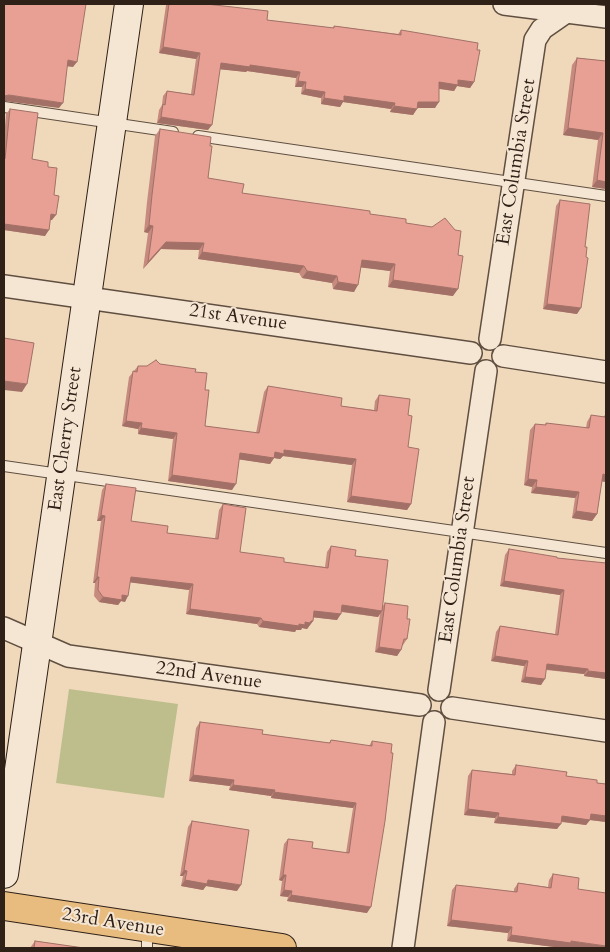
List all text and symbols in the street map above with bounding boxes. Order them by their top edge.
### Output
street label: East Columbia Street [493,77,541,247]
street label: 21st Avenue [188,300,288,336]
street label: East Cherry Street [45,365,87,513]
street label: East Columbia Street [435,475,481,645]
street label: 22nd Avenue [154,657,264,695]
street label: 23rd Avenue [60,904,166,942]

